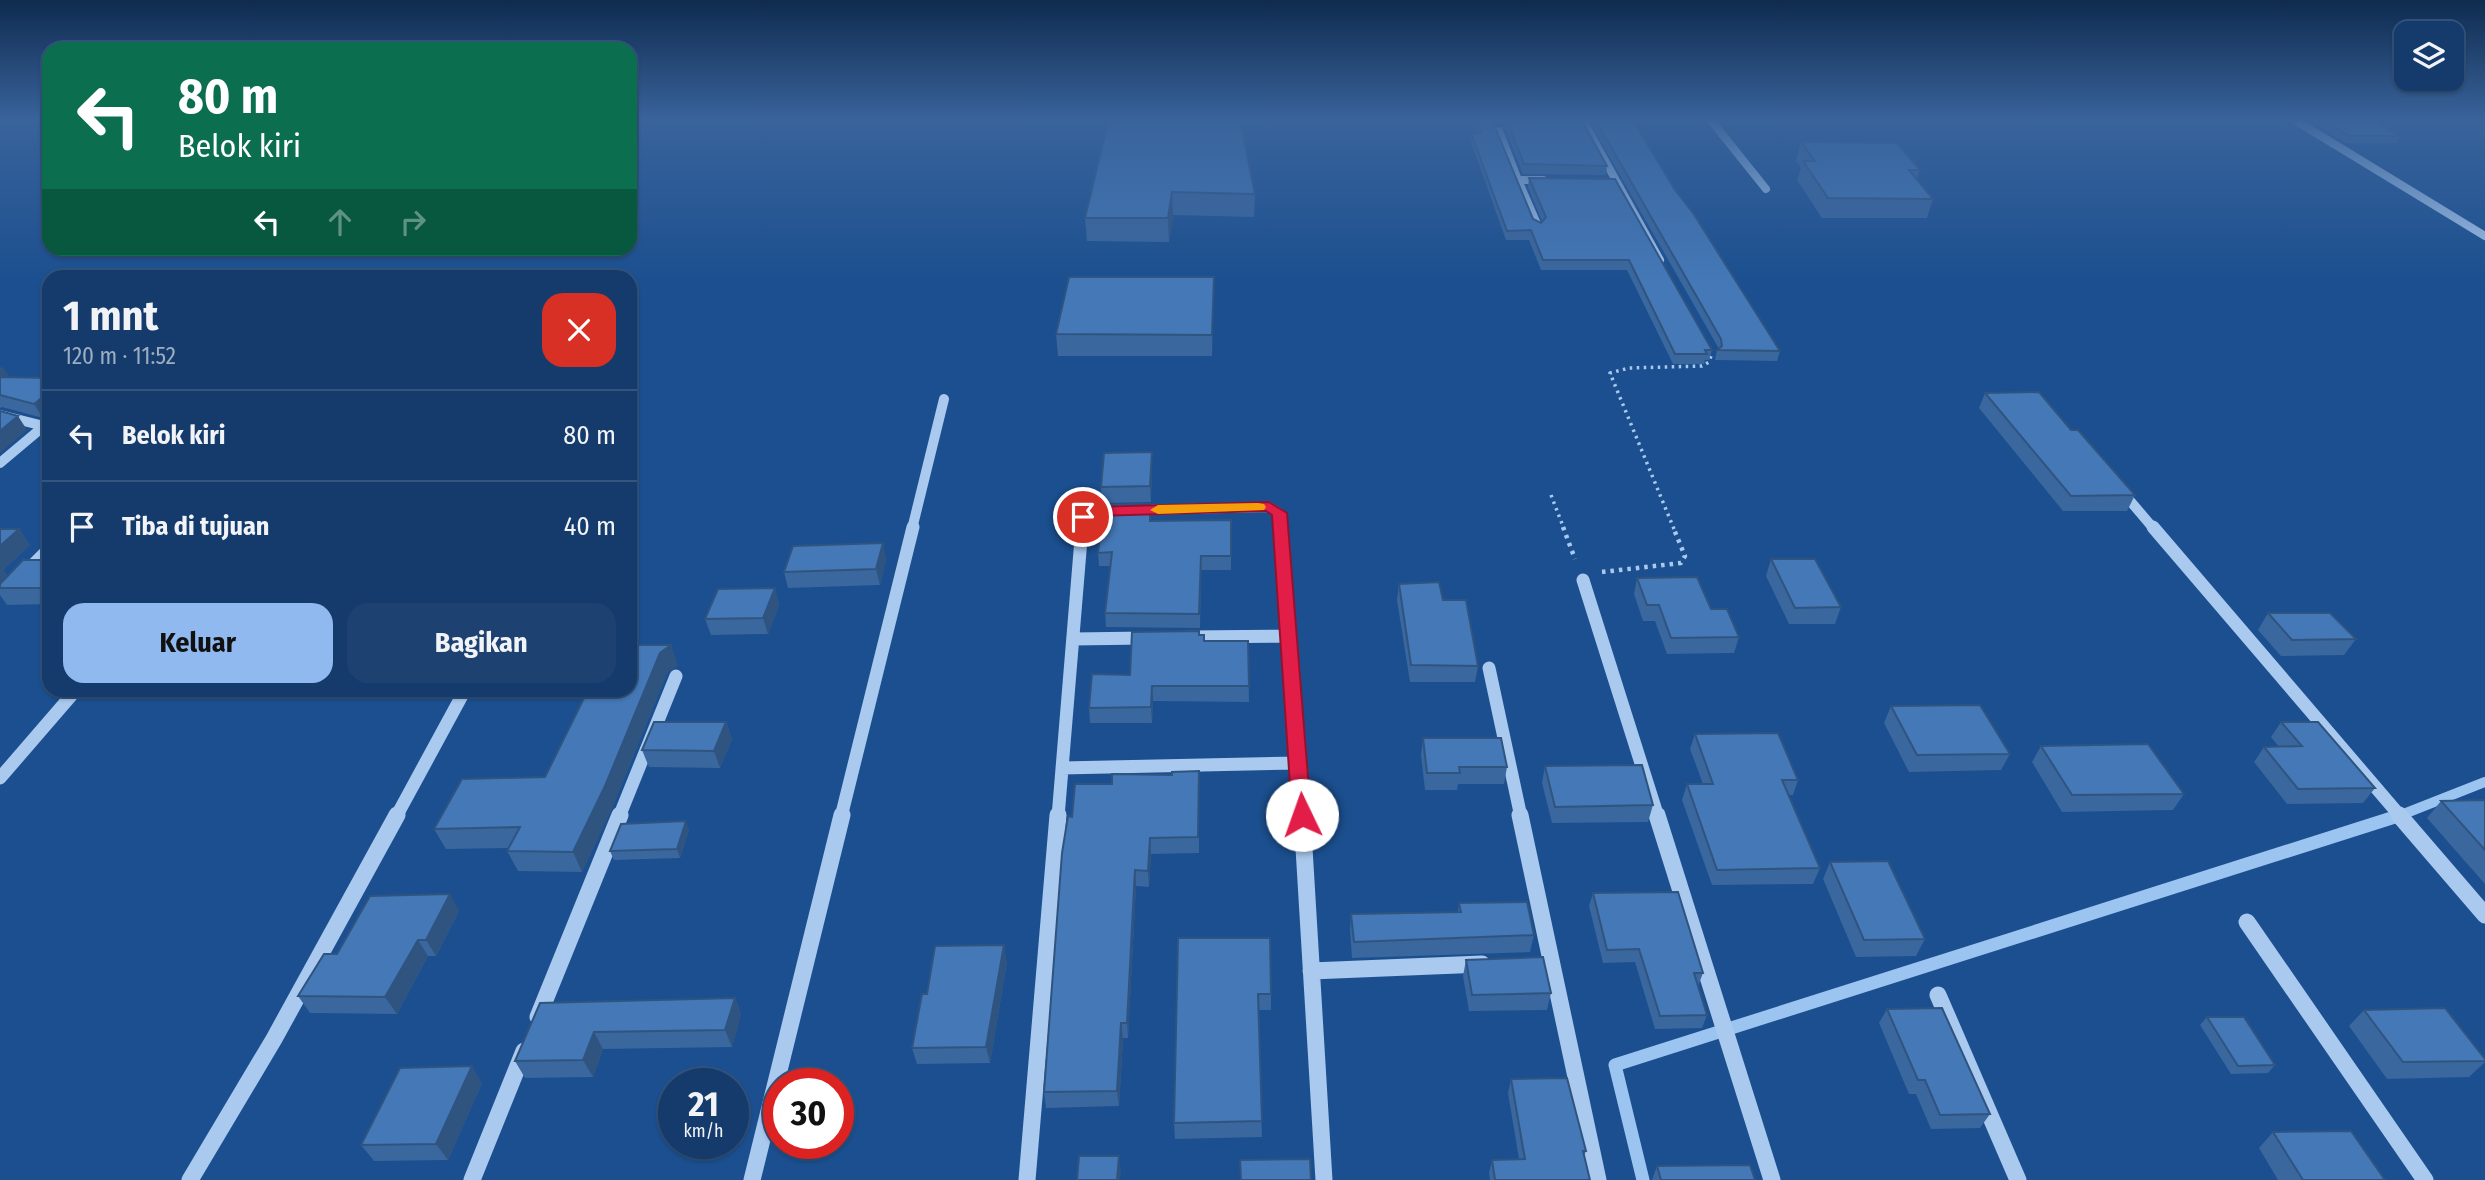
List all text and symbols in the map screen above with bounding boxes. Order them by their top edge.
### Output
map controls [2394,21,2464,91]
button: layers [2394,21,2464,91]
text: 80 m [178,67,278,126]
icon: left [63,70,154,161]
text: Belok kiri [178,127,301,165]
icon: left [248,203,286,241]
icon: ahead [321,203,359,241]
icon: right [394,203,432,241]
text: 1 mnt [63,291,158,341]
button: close [542,293,616,367]
text: 120 m · 11:52 [63,342,176,370]
icon: left [63,417,101,455]
text: Belok kiri [122,420,225,451]
text: 80 m [563,420,616,451]
pin [1053,487,1113,547]
icon: arrive [1064,498,1102,536]
icon: arrive [63,508,101,546]
text: Tiba di tujuan [122,511,269,542]
text: 40 m [564,511,616,542]
button: Keluar [63,603,333,683]
button: Bagikan [347,603,616,683]
position arrow [1265,778,1339,852]
speed limit sign: 30 [763,1068,854,1159]
text: 21 [688,1083,719,1125]
text: km/h [683,1120,724,1142]

